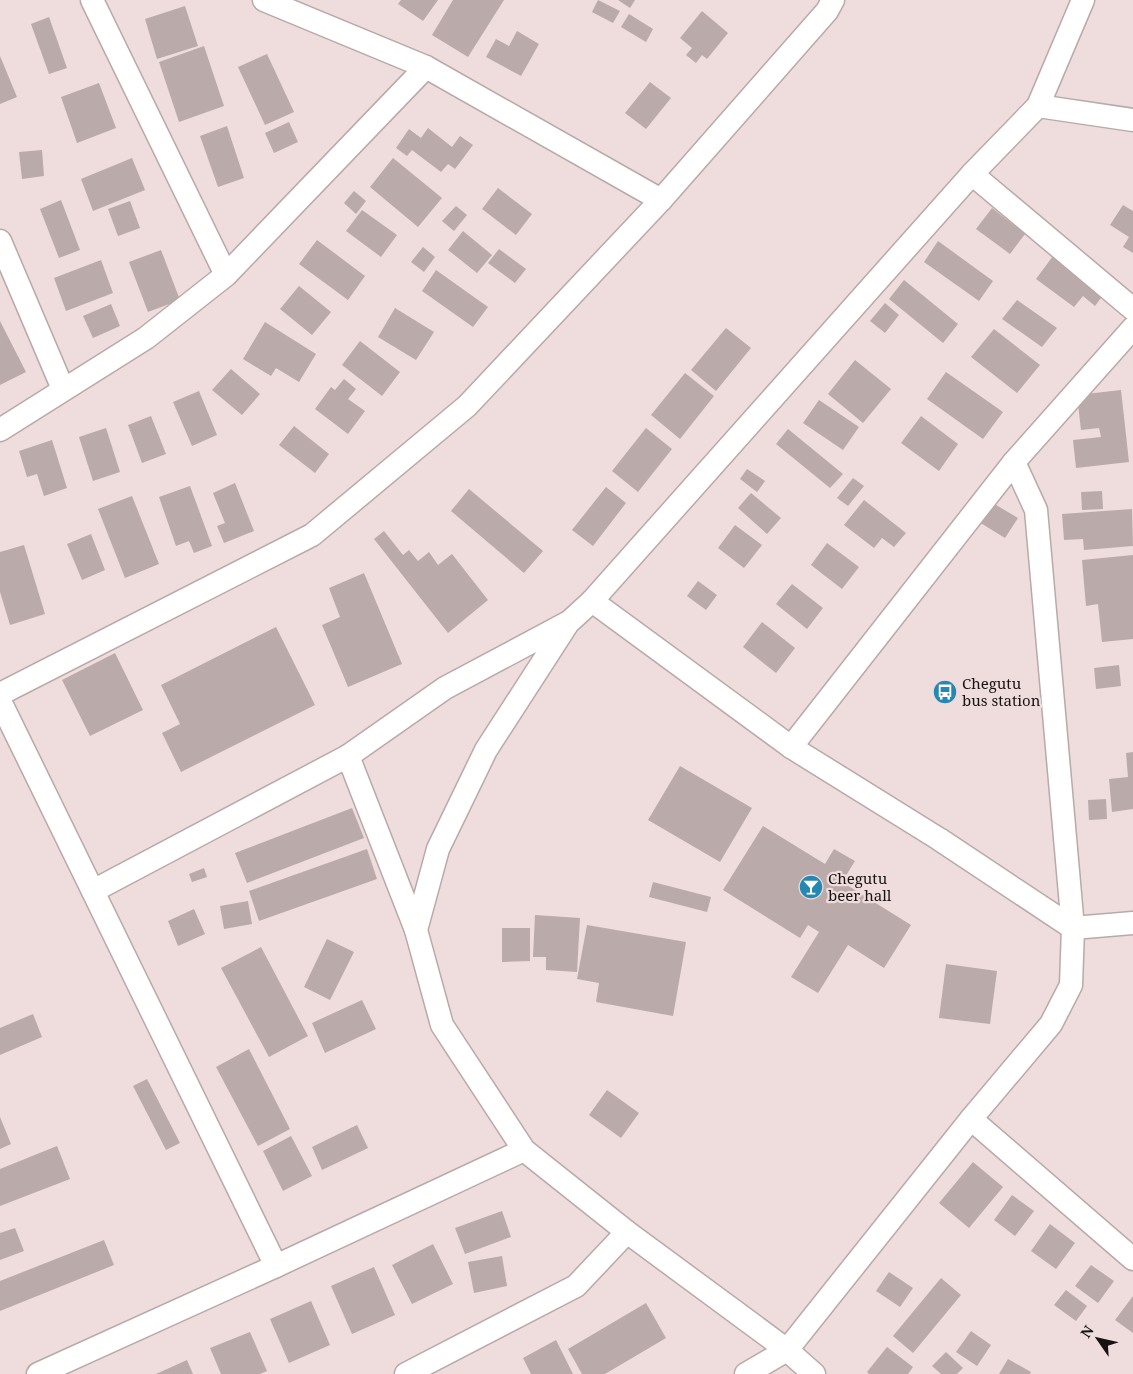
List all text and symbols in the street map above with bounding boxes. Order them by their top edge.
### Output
place label: Chegutu bus station [962,673,1041,710]
bus stop icon: Chegutu bus station [932,679,958,705]
place label: Chegutu beer hall [828,868,892,905]
bar icon: Chegutu beer hall [798,874,824,900]
north arrow [1073,1314,1123,1364]
text: N [1076,1322,1098,1341]

